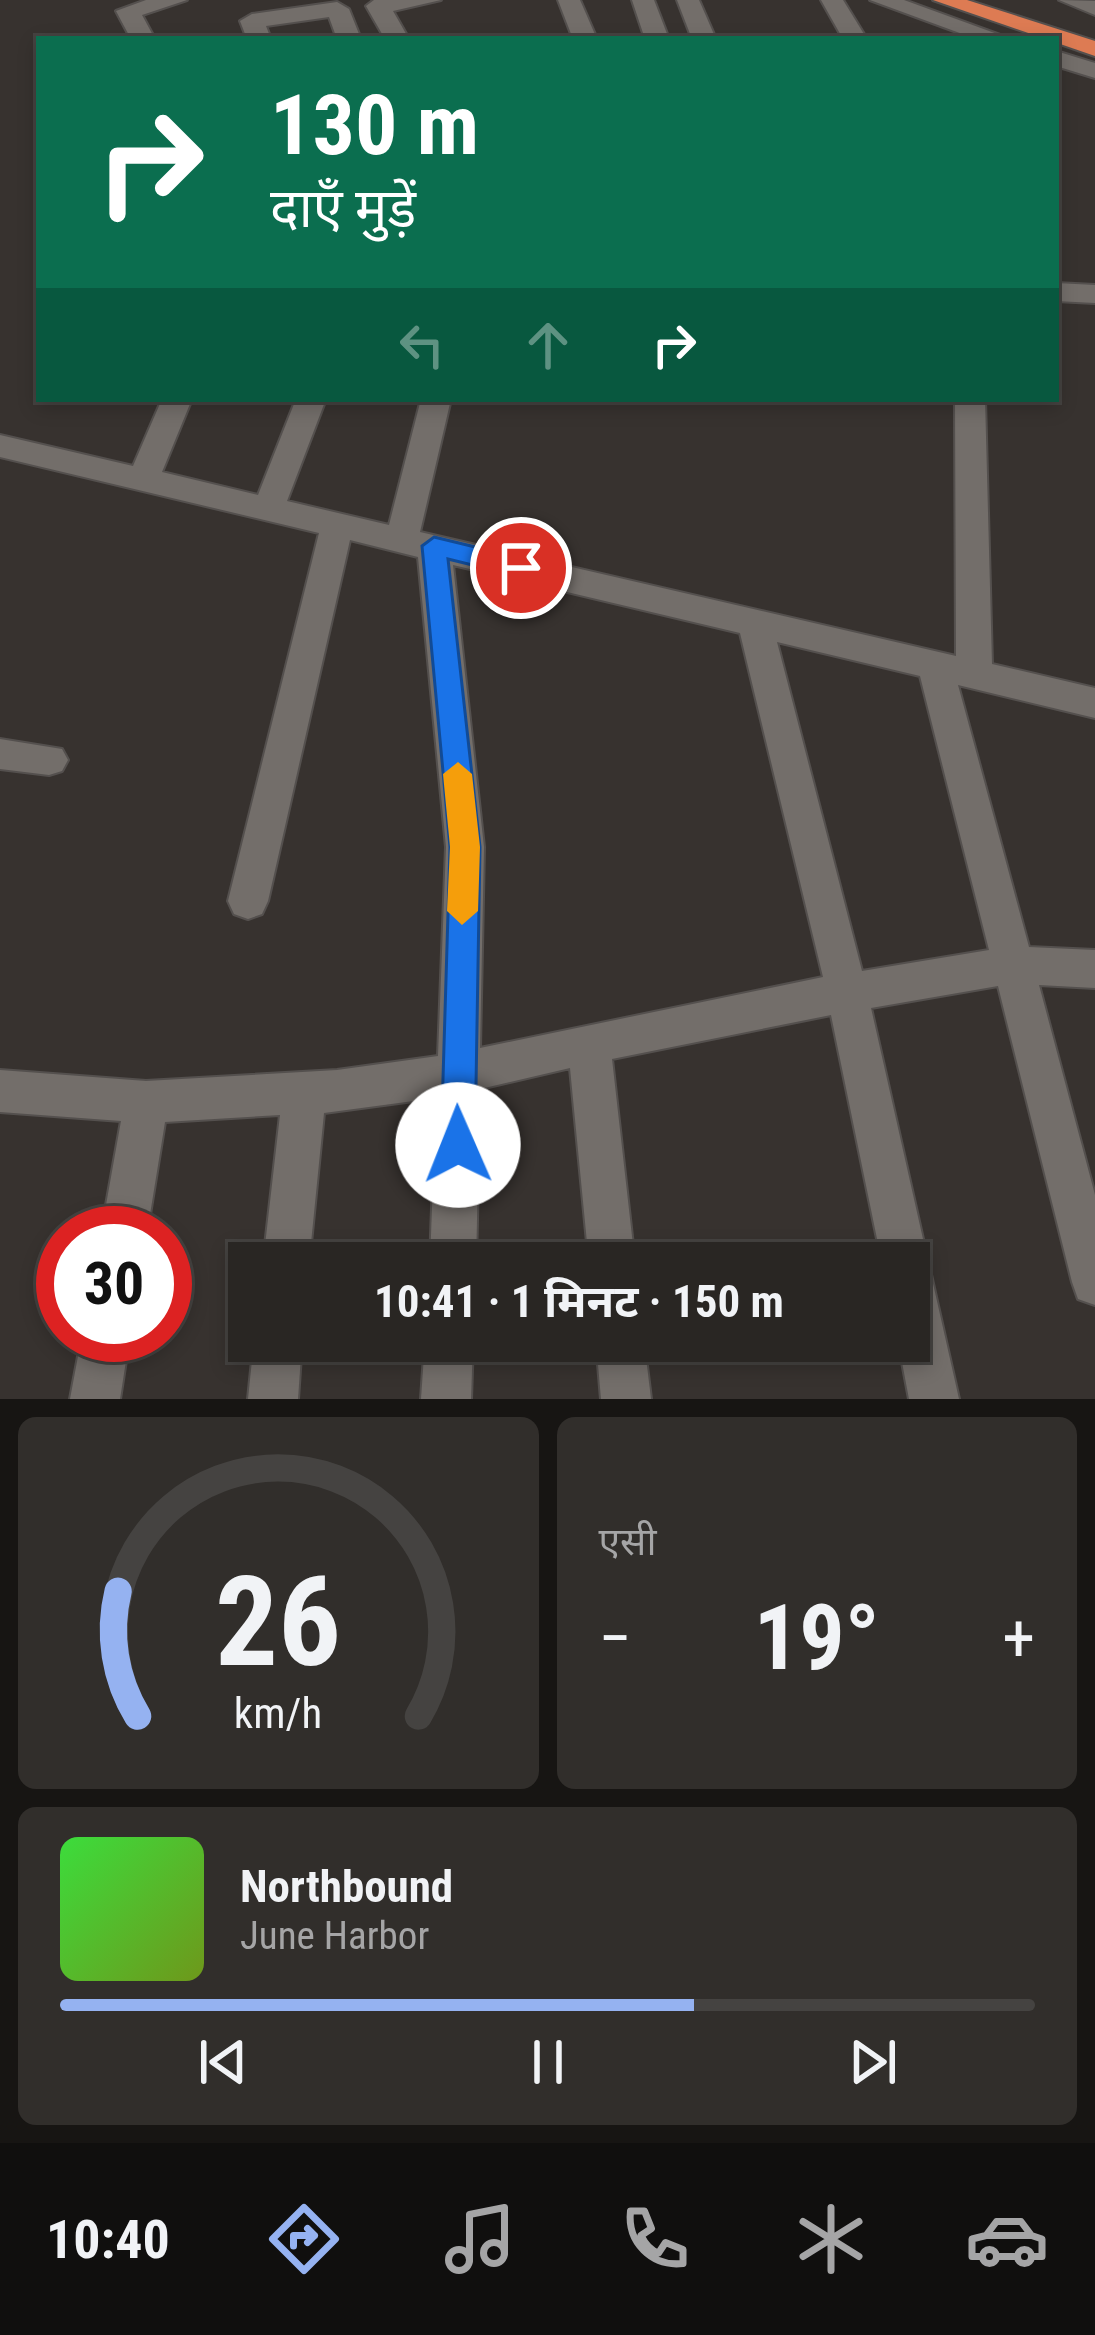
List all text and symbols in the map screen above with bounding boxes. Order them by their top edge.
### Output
text: 130 m [270,76,479,175]
icon: right [72,84,228,240]
text: दाएँ मुड़ें [270,177,416,240]
icon: left [389,312,455,378]
icon: ahead [515,312,581,378]
icon: right [641,312,707,378]
pin [470,517,572,619]
icon: arrive [488,535,554,601]
position arrow [395,1082,521,1208]
speed limit sign: 30 [36,1206,192,1362]
text: 10:41 · 1 मिनट · 150 m [374,1275,784,1328]
text: एसी [599,1519,657,1565]
text: 26 [215,1549,341,1695]
text: 19° [754,1586,880,1691]
text: − [599,1600,632,1677]
text: + [1002,1600,1035,1677]
text: km/h [234,1688,322,1738]
text: Northbound [240,1860,453,1913]
text: June Harbor [240,1913,429,1959]
icon: previous [190,2029,256,2095]
icon: pause [515,2029,581,2095]
icon: next [840,2029,906,2095]
icon: directions [262,2197,346,2281]
icon: music [438,2197,522,2281]
icon: phone [613,2197,697,2281]
icon: climate [789,2197,873,2281]
icon: car [965,2197,1049,2281]
text: 10:40 [46,2208,170,2271]

